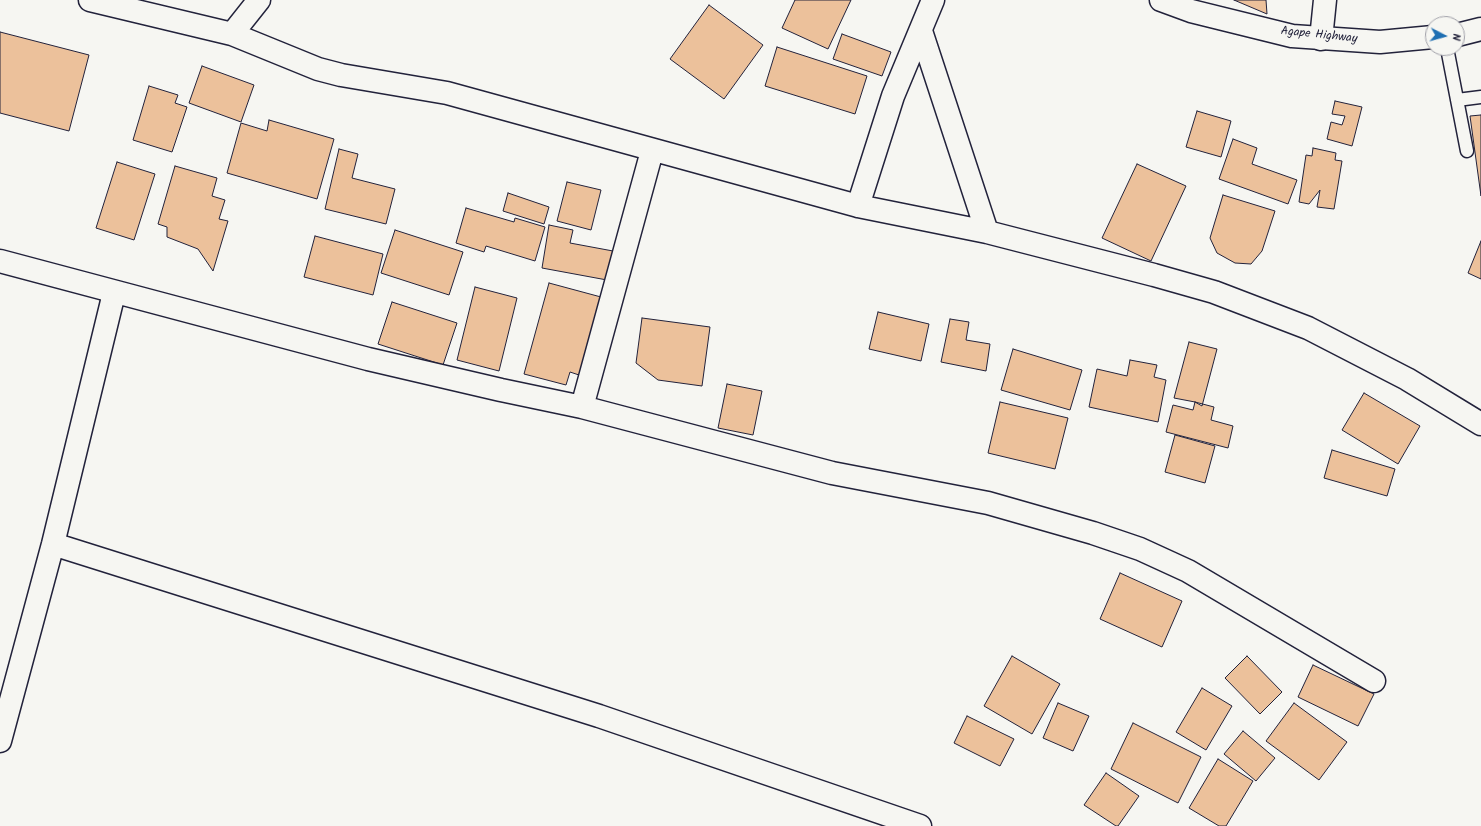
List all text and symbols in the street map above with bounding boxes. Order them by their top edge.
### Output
north arrow [1425,16,1465,56]
street label: Agape Highway [1280,25,1358,47]
text: N [1447,33,1465,42]

